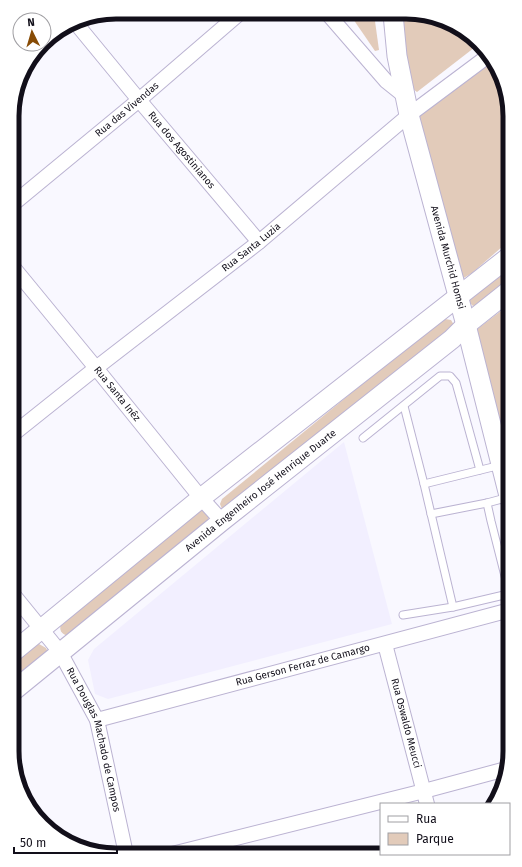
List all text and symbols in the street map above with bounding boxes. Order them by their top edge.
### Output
north arrow [12,12,52,52]
text: N [27,16,35,29]
street label: Rua das Vivendas [93,79,162,140]
street label: Rua dos Agostinianos [145,109,218,192]
street label: Avenida Murchid Homsi [428,204,468,311]
street label: Rua Santa Luzia [219,220,283,274]
street label: Rua Santa Inêz [91,364,143,424]
street label: Avenida Engenheiro José Henrique Duarte [183,427,339,554]
street label: Rua Gerson Ferraz de Camargo [235,642,371,689]
street label: Rua Douglas Machado de Campos [64,665,123,813]
street label: Rua Oswaldo Meucci [388,677,423,770]
legend [380,803,510,855]
text: Rua [416,812,437,826]
scale bar [14,829,117,855]
text: Parque [416,832,454,846]
text: 50 m [20,836,46,850]

